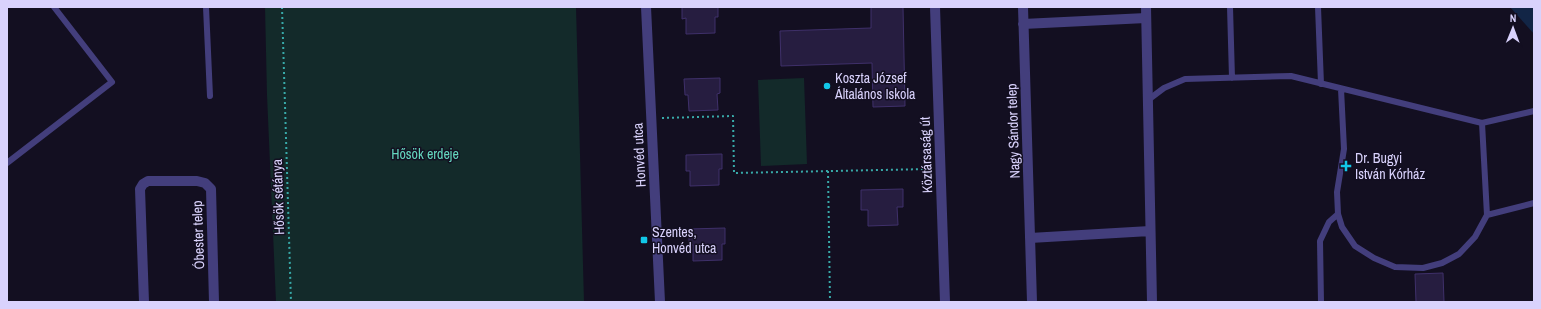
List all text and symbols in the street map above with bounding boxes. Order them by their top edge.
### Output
north arrow [1493,8,1533,48]
text: N [1510,11,1517,25]
place label: Koszta József Általános Iskola [834,69,916,103]
marker: Koszta József Általános Iskola [822,81,832,91]
street label: Nagy Sándor telep [1002,83,1024,179]
street label: Köztársaság út [916,116,936,194]
street label: Honvéd utca [628,122,650,188]
park label: Hősök erdeje [391,145,459,163]
place label: Dr. Bugyi István Kórház [1355,149,1425,183]
street label: Hősök sétánya [268,158,288,235]
marker: Dr. Bugyi István Kórház [1340,160,1352,172]
street label: Óbester telep [188,200,208,270]
place label: Szentes, Honvéd utca [652,223,717,257]
marker: Szentes, Honvéd utca [639,235,649,245]

